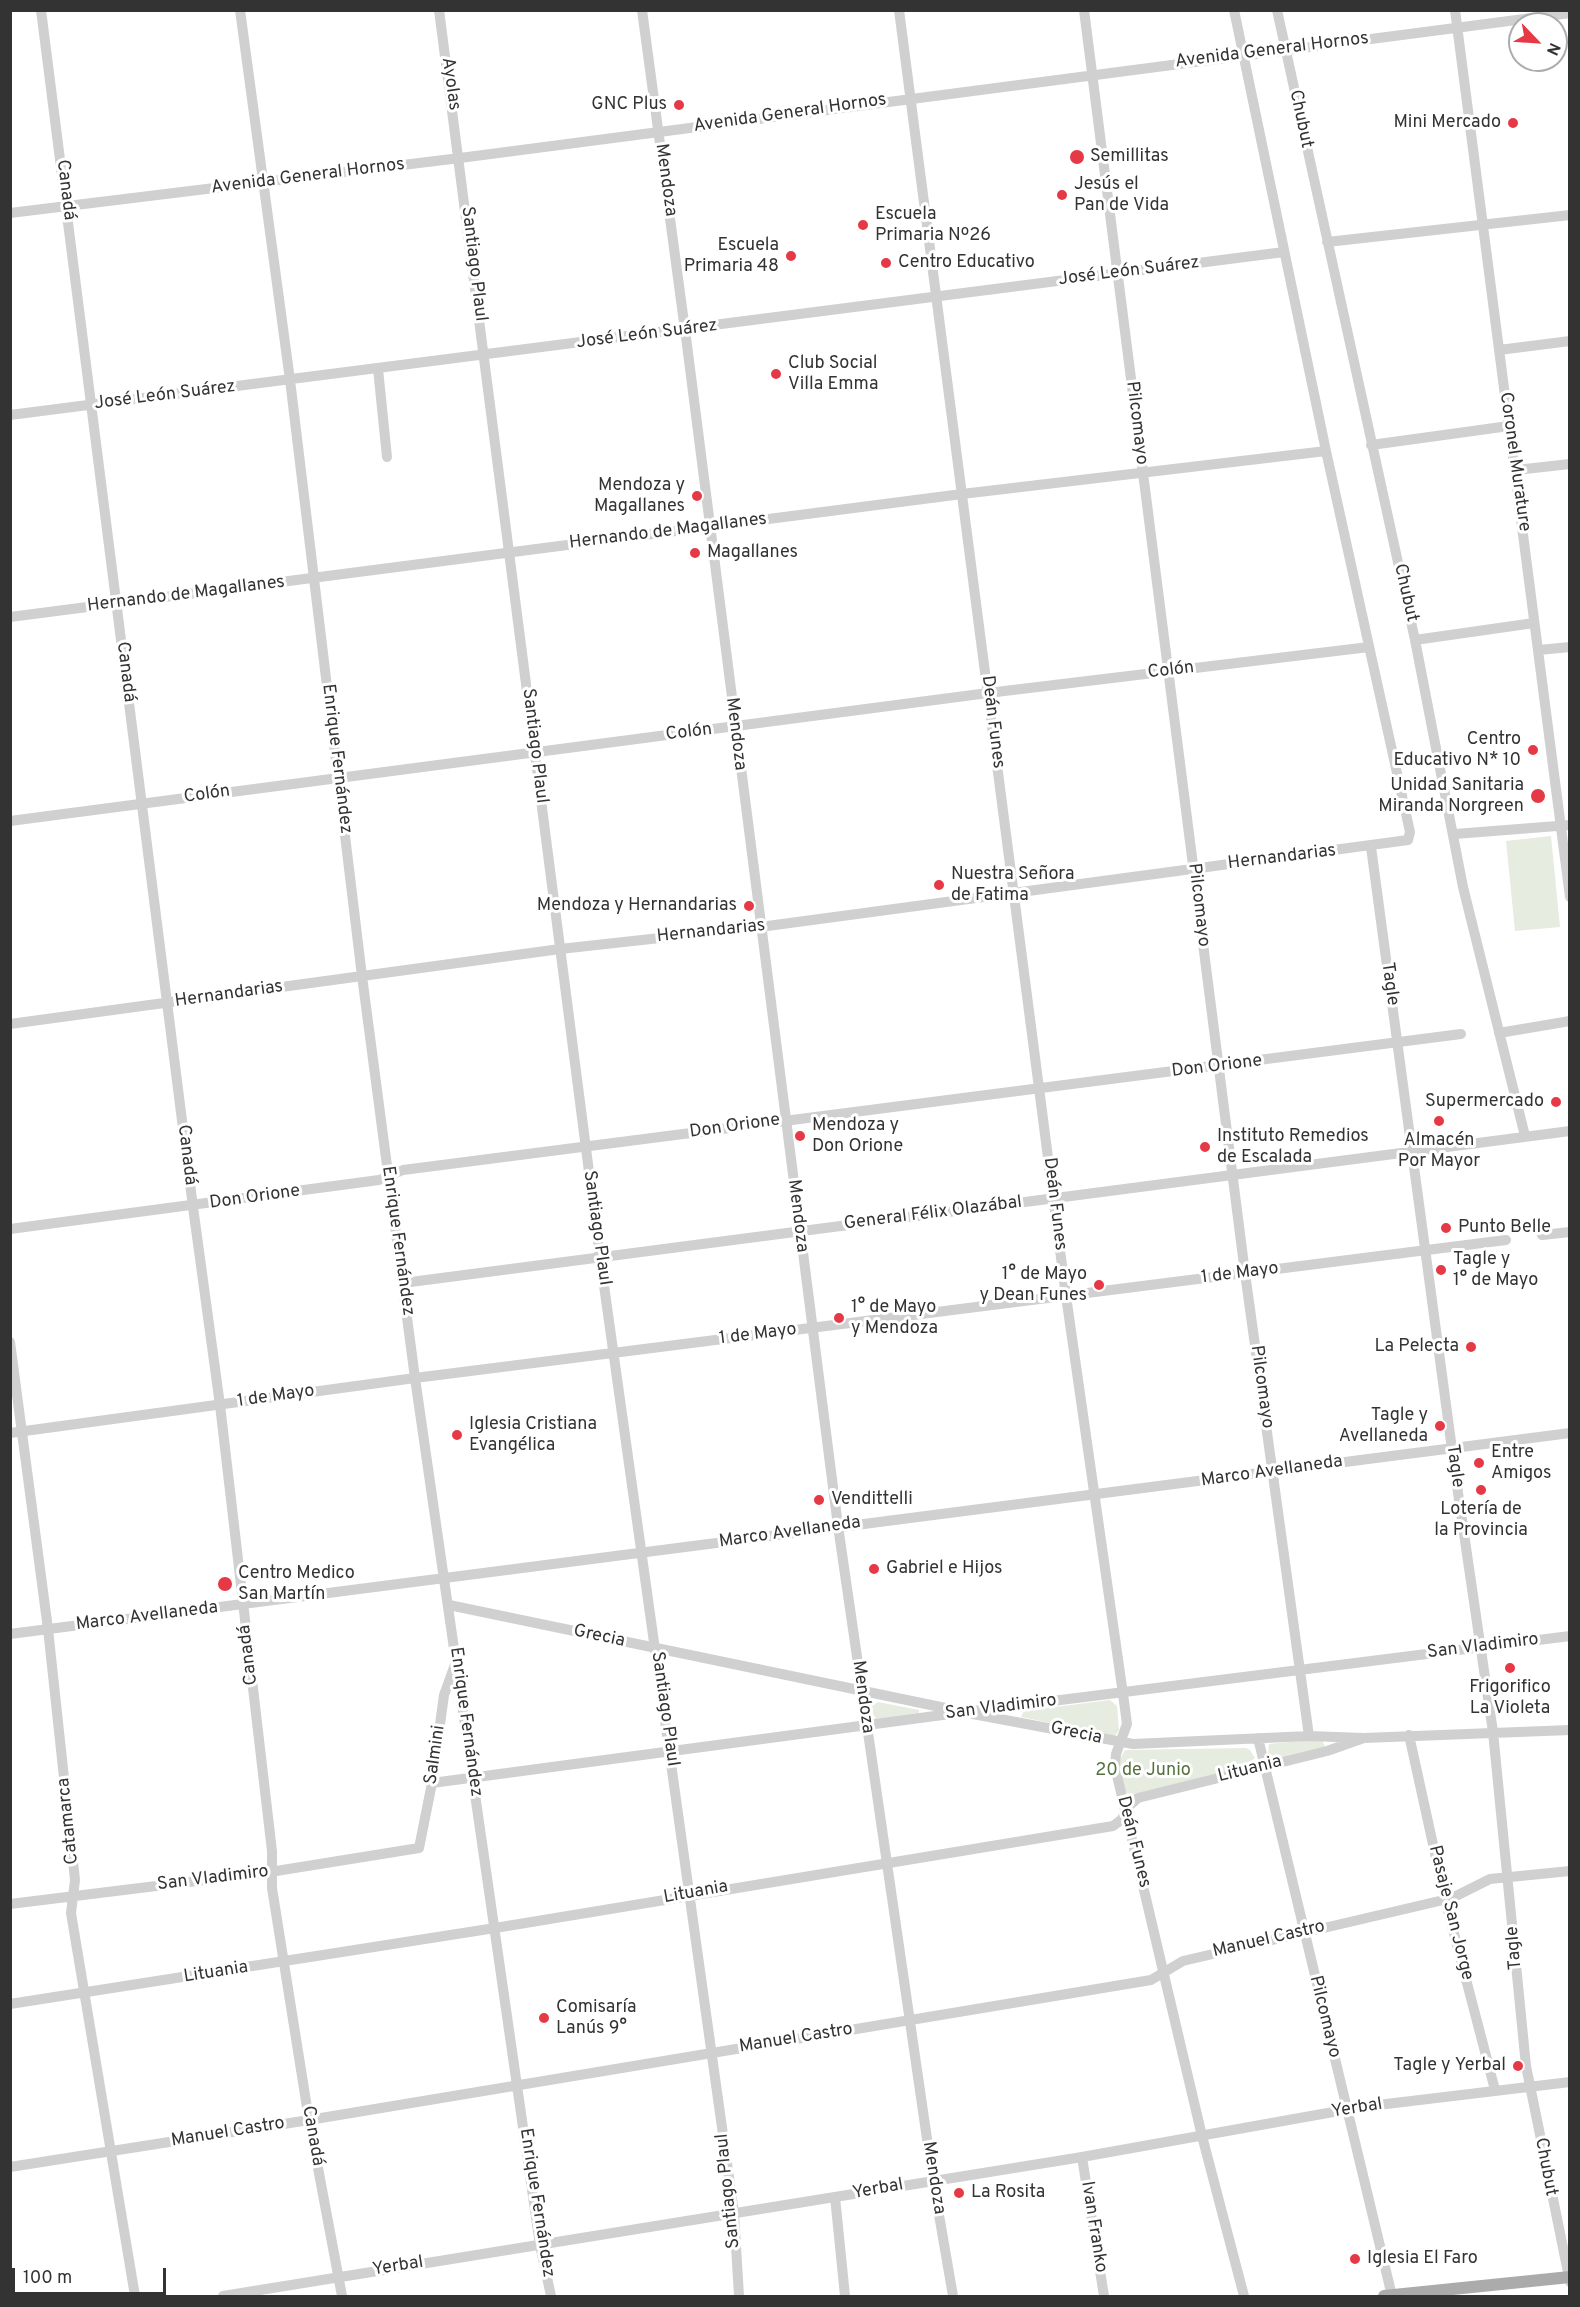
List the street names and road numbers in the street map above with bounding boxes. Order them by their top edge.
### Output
street label: Avenida General Hornos [1174,28,1370,74]
street label: Ayolas [436,56,464,112]
street label: Chubut [1283,88,1317,150]
street label: Avenida General Hornos [692,90,888,138]
street label: Mendoza [649,142,681,218]
street label: Avenida General Hornos [210,154,406,200]
street label: Canadá [51,158,79,222]
street label: Santiago Plaul [455,205,491,323]
street label: José León Suárez [1057,253,1201,291]
street label: José León Suárez [575,316,719,354]
street label: José León Suárez [93,377,237,415]
street label: Pilcomayo [1120,380,1152,466]
street label: Coronel Murature [1494,391,1534,533]
street label: Hernando de Magallanes [568,509,768,555]
street label: Chubut [1388,562,1422,624]
street label: Hernando de Magallanes [86,572,286,618]
street label: Canadá [111,640,139,704]
street label: Colón [1147,657,1195,685]
street label: Deán Funes [976,674,1008,770]
street label: Enrique Fernández [316,683,356,835]
street label: Santiago Plaul [516,687,552,805]
street label: Mendoza [720,696,750,772]
street label: Colón [665,719,713,747]
street label: Colón [182,781,232,809]
street label: Hernandarias [1227,841,1337,875]
street label: Pilcomayo [1182,862,1214,948]
street label: Hernandarias [656,916,766,948]
street label: Tagle [1375,961,1403,1007]
street label: Hernandarias [174,977,284,1013]
street label: Don Orione [1170,1051,1264,1083]
street label: Don Orione [688,1110,782,1144]
street label: Canadá [172,1123,200,1187]
street label: Deán Funes [1038,1156,1070,1252]
street label: Enrique Fernández [376,1165,418,1317]
street label: Santiago Plaul [577,1169,615,1287]
street label: Mendoza [782,1178,812,1254]
street label: Don Orione [208,1181,302,1215]
street label: General Félix Olazábal [843,1192,1023,1236]
street label: 1 de Mayo [1200,1259,1280,1289]
street label: 1 de Mayo [718,1320,798,1350]
street label: Pilcomayo [1244,1344,1278,1430]
street label: 1 de Mayo [236,1381,316,1413]
street label: Tagle [1440,1443,1468,1489]
street label: Marco Avellaneda [1200,1451,1344,1493]
street label: Marco Avellaneda [718,1512,862,1554]
street label: Marco Avellaneda [75,1598,219,1636]
street label: Grecia [571,1621,627,1653]
street label: Canadá [235,1623,263,1687]
street label: San Vladimiro [1426,1629,1540,1665]
street label: Enrique Fernández [444,1646,486,1798]
street label: Santiago Plaul [645,1650,683,1768]
street label: Mendoza [846,1659,878,1735]
street label: San Vladimiro [944,1690,1058,1726]
street label: Grecia [1048,1718,1104,1750]
street label: Salmini [421,1724,451,1786]
street label: Lituania [1216,1752,1284,1788]
street label: Catamarca [54,1777,84,1865]
street label: Deán Funes [1111,1794,1155,1890]
street label: Pasaje San Jorge [1423,1843,1477,1983]
street label: San Vladimiro [156,1861,270,1897]
street label: Lituania [662,1877,730,1909]
street label: Manuel Castro [1211,1917,1327,1963]
street label: Tagle [1502,1925,1528,1971]
street label: Lituania [182,1957,250,1989]
street label: Pilcomayo [1303,1974,1345,2060]
street label: Manuel Castro [738,2019,854,2059]
street label: Yerbal [1330,2094,1384,2124]
street label: Canadá [296,2104,328,2168]
street label: Manuel Castro [170,2113,286,2153]
street label: Enrique Fernández [514,2127,558,2279]
street label: Santiago Plaul [712,2132,746,2250]
street label: Chubut [1529,2136,1561,2198]
street label: Mendoza [917,2140,949,2216]
street label: Yerbal [851,2175,905,2205]
street label: Ivan Franko [1075,2180,1111,2274]
street label: Yerbal [371,2252,425,2282]

